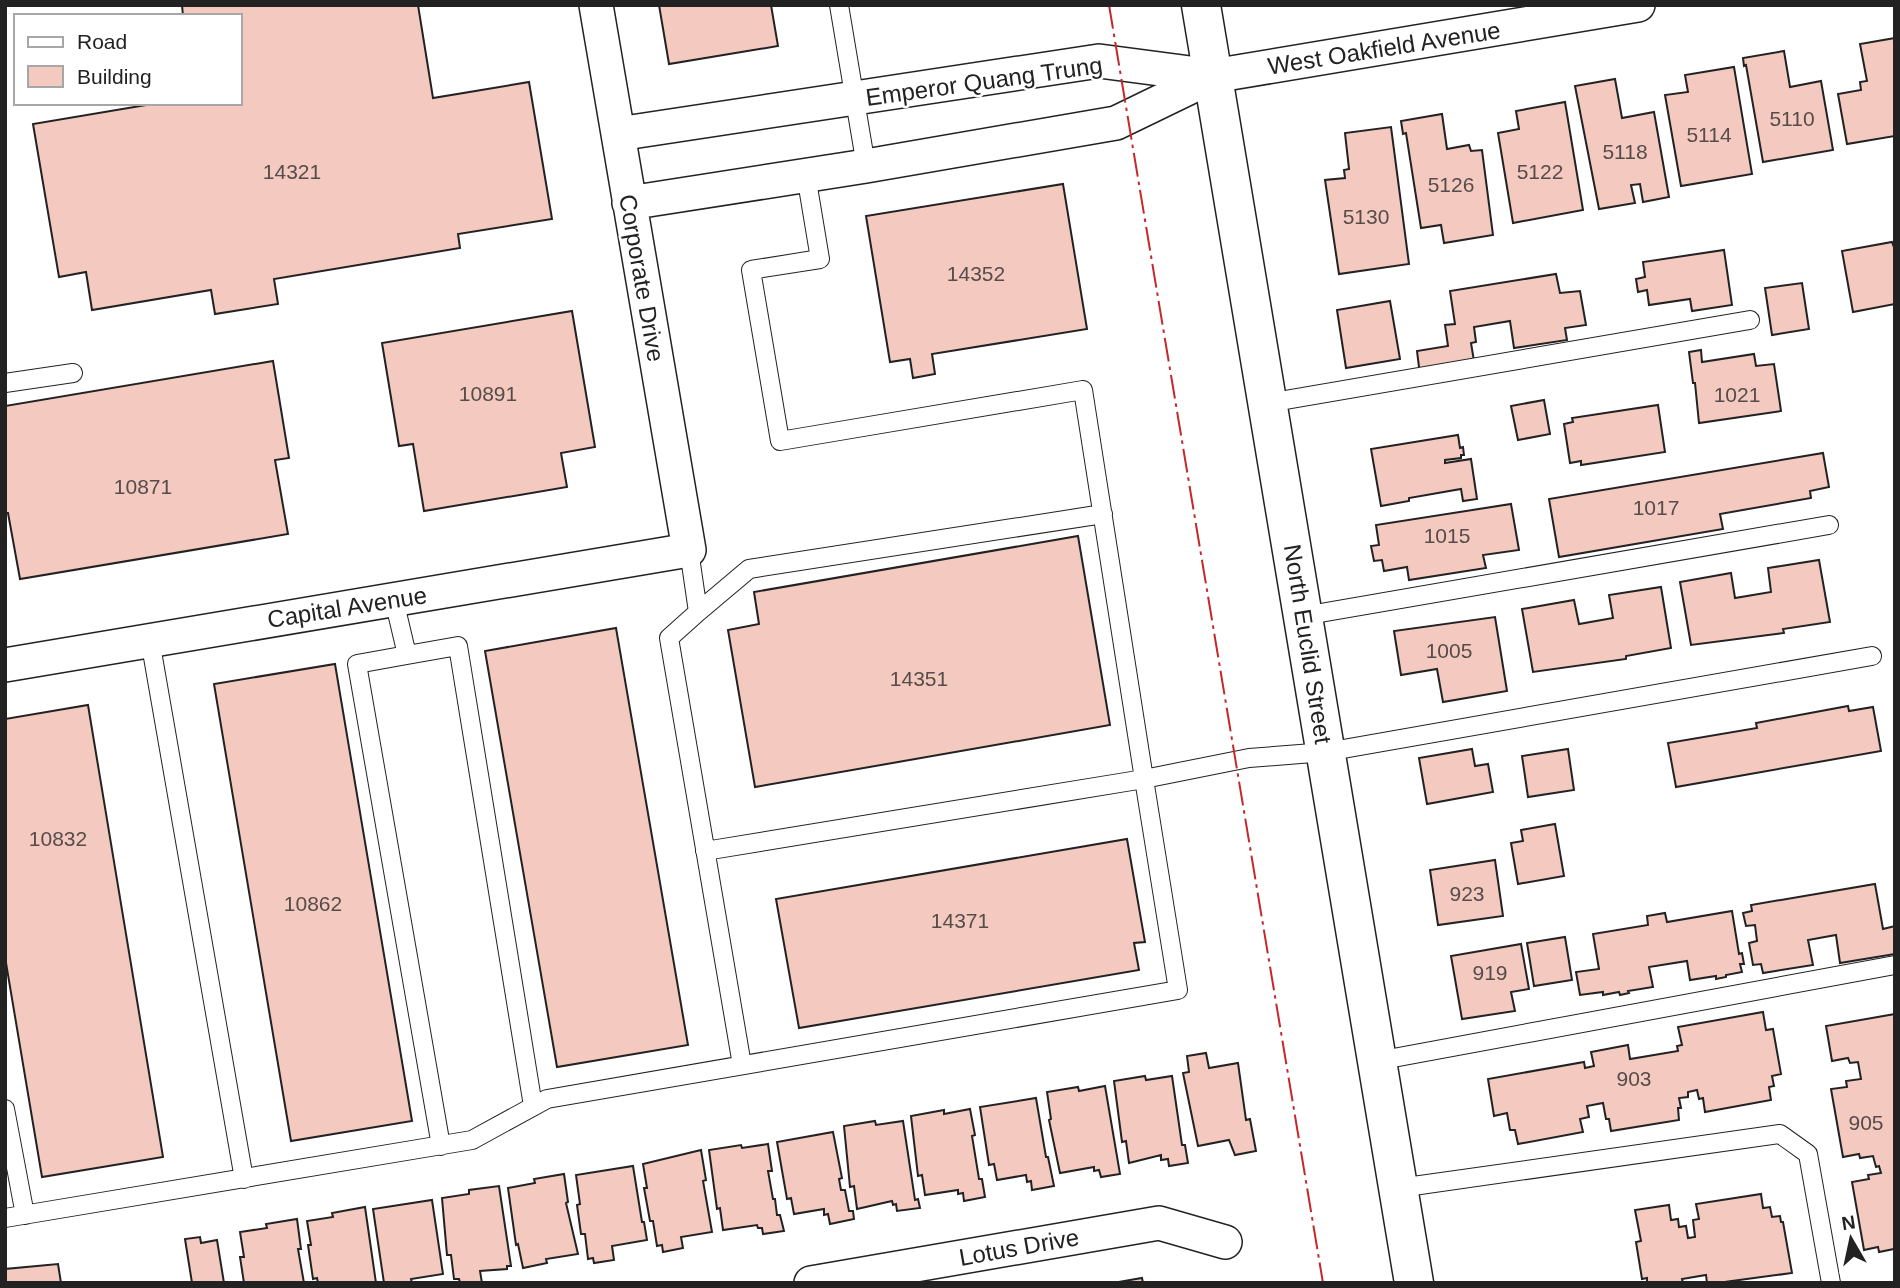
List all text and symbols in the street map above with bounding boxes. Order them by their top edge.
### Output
legend [14,14,242,105]
street label: West Oakfield Avenue [1266,16,1502,80]
text: Road [77,30,127,53]
street label: Emperor Quang Trung [864,51,1104,111]
text: Building [77,65,152,88]
house number: 5110 [1769,107,1815,130]
house number: 5114 [1686,123,1732,146]
house number: 5118 [1602,140,1648,163]
house number: 14321 [263,160,321,183]
house number: 5122 [1517,160,1563,183]
house number: 5126 [1428,173,1474,196]
street label: Corporate Drive [614,192,670,364]
house number: 5130 [1343,205,1389,228]
house number: 14352 [947,262,1005,285]
house number: 10891 [459,382,517,405]
house number: 1021 [1714,383,1760,406]
house number: 10871 [114,475,172,498]
house number: 1017 [1633,496,1679,519]
house number: 1015 [1424,524,1470,547]
street label: North Euclid Street [1279,542,1337,746]
street label: Capital Avenue [265,581,429,633]
house number: 1005 [1426,639,1472,662]
house number: 14351 [890,667,948,690]
house number: 10832 [29,827,87,850]
house number: 923 [1449,882,1485,905]
house number: 10862 [284,892,342,915]
house number: 14371 [931,909,989,932]
house number: 919 [1472,961,1508,984]
house number: 903 [1616,1067,1652,1090]
house number: 905 [1848,1111,1884,1134]
north arrow [1816,1204,1886,1274]
text: N [1840,1211,1857,1234]
street label: Lotus Drive [957,1223,1081,1271]

